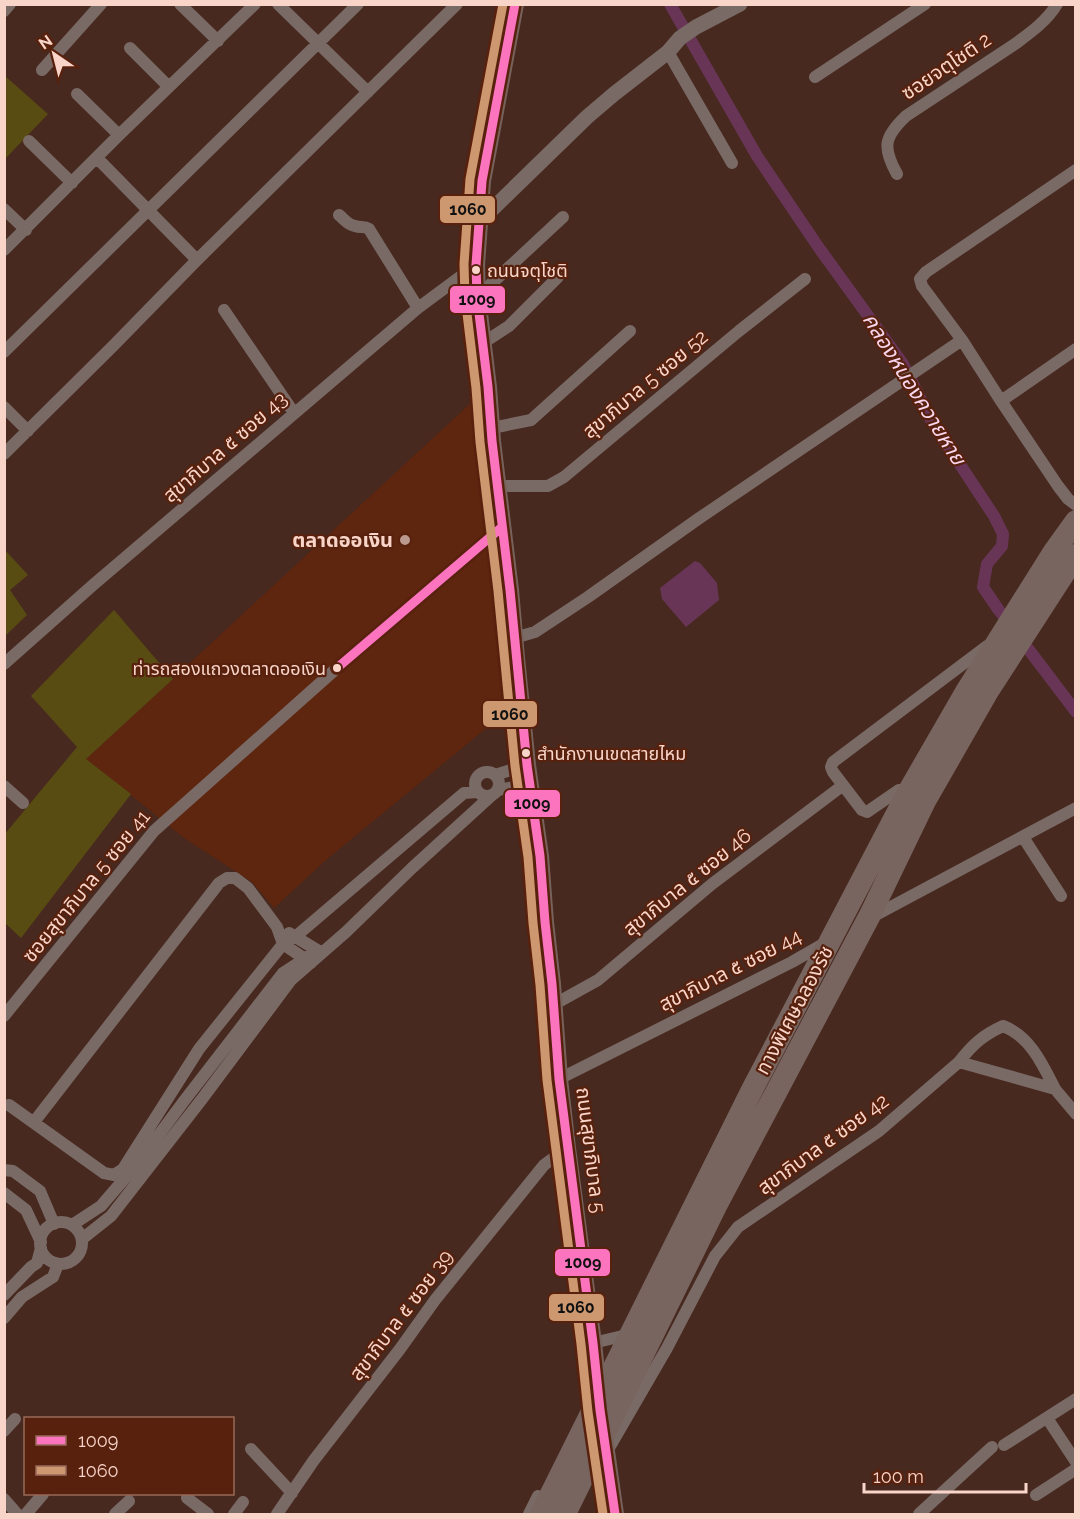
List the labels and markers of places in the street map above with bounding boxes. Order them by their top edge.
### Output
place label: ถนนจตุโชติ [487,260,568,282]
marker: ถนนจตุโชติ [470,264,482,276]
place label: ตลาดออเงิน [292,528,393,552]
marker: ตลาดออเงิน [398,533,412,547]
place label: ท่ารถสองแถวงตลาดออเงิน [132,658,326,679]
marker: ท่ารถสองแถวงตลาดออเงิน [331,662,343,674]
place label: สำนักงานเขตสายไหม [537,743,686,764]
marker: สำนักงานเขตสายไหม [520,747,532,759]

